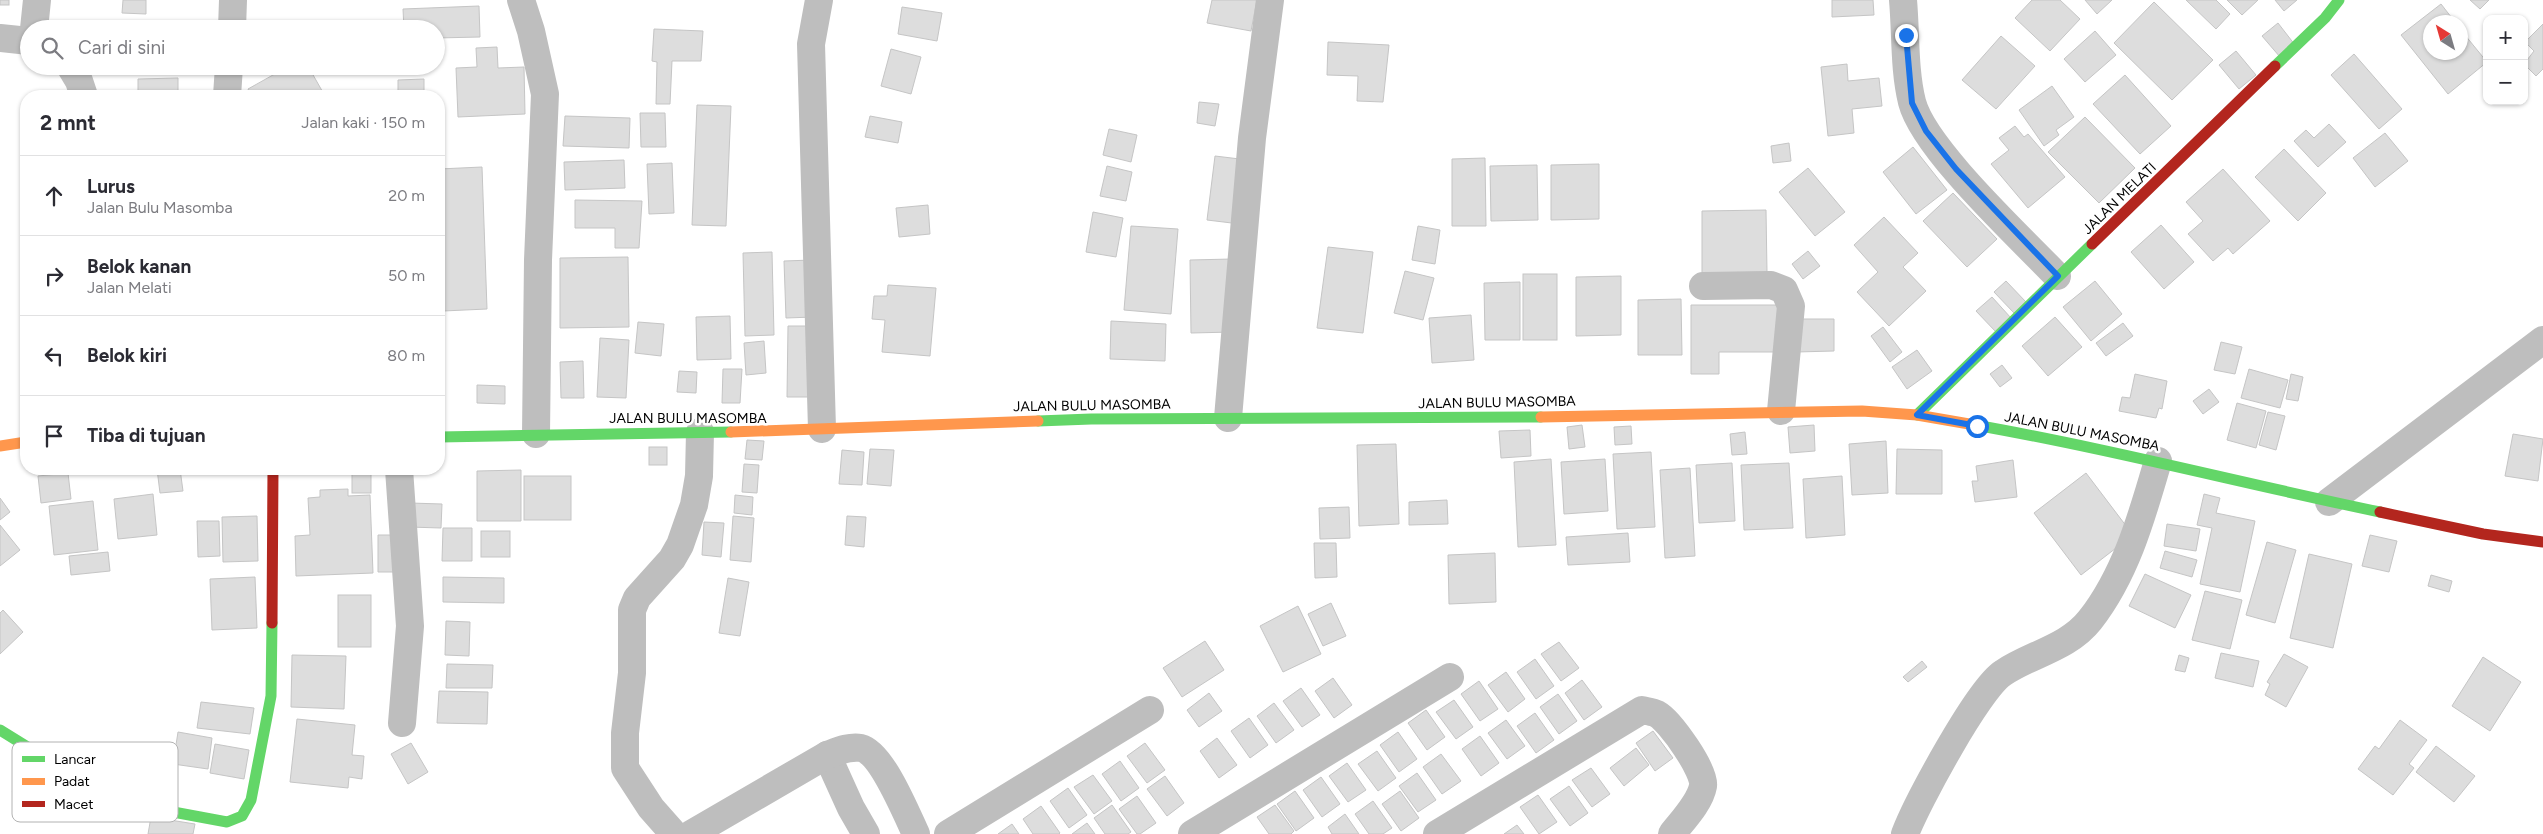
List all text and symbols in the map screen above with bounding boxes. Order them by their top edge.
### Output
north arrow [2423,15,2468,60]
map controls [2483,15,2528,105]
button: + [2483,15,2528,60]
search box [20,20,445,75]
route end [1895,24,1918,47]
icon: search [38,34,66,62]
text: Cari di sini [78,36,165,59]
button: − [2483,60,2528,105]
text: 2 mnt [40,110,96,135]
text: Jalan kaki · 150 m [301,113,425,132]
street label: JALAN MELATI [2079,159,2160,238]
text: Lurus [87,175,135,198]
icon: ahead [40,182,68,210]
text: 20 m [388,186,425,205]
text: Jalan Bulu Masomba [87,198,233,217]
text: Belok kanan [87,255,191,278]
icon: right [40,262,68,290]
text: 50 m [388,266,425,285]
text: Jalan Melati [87,278,172,297]
icon: left [40,342,68,370]
text: Belok kiri [87,344,167,367]
text: 80 m [387,346,425,365]
street label: JALAN BULU MASOMBA [1418,393,1576,412]
street label: JALAN BULU MASOMBA [1013,396,1171,415]
street label: JALAN BULU MASOMBA [2003,408,2161,455]
street label: JALAN BULU MASOMBA [609,410,767,427]
route start [1966,415,1989,438]
icon: arrive [40,422,68,450]
text: Tiba di tujuan [87,424,206,447]
legend [12,742,178,822]
text: Lancar [54,751,96,768]
text: Padat [54,773,90,790]
text: Macet [54,796,94,813]

